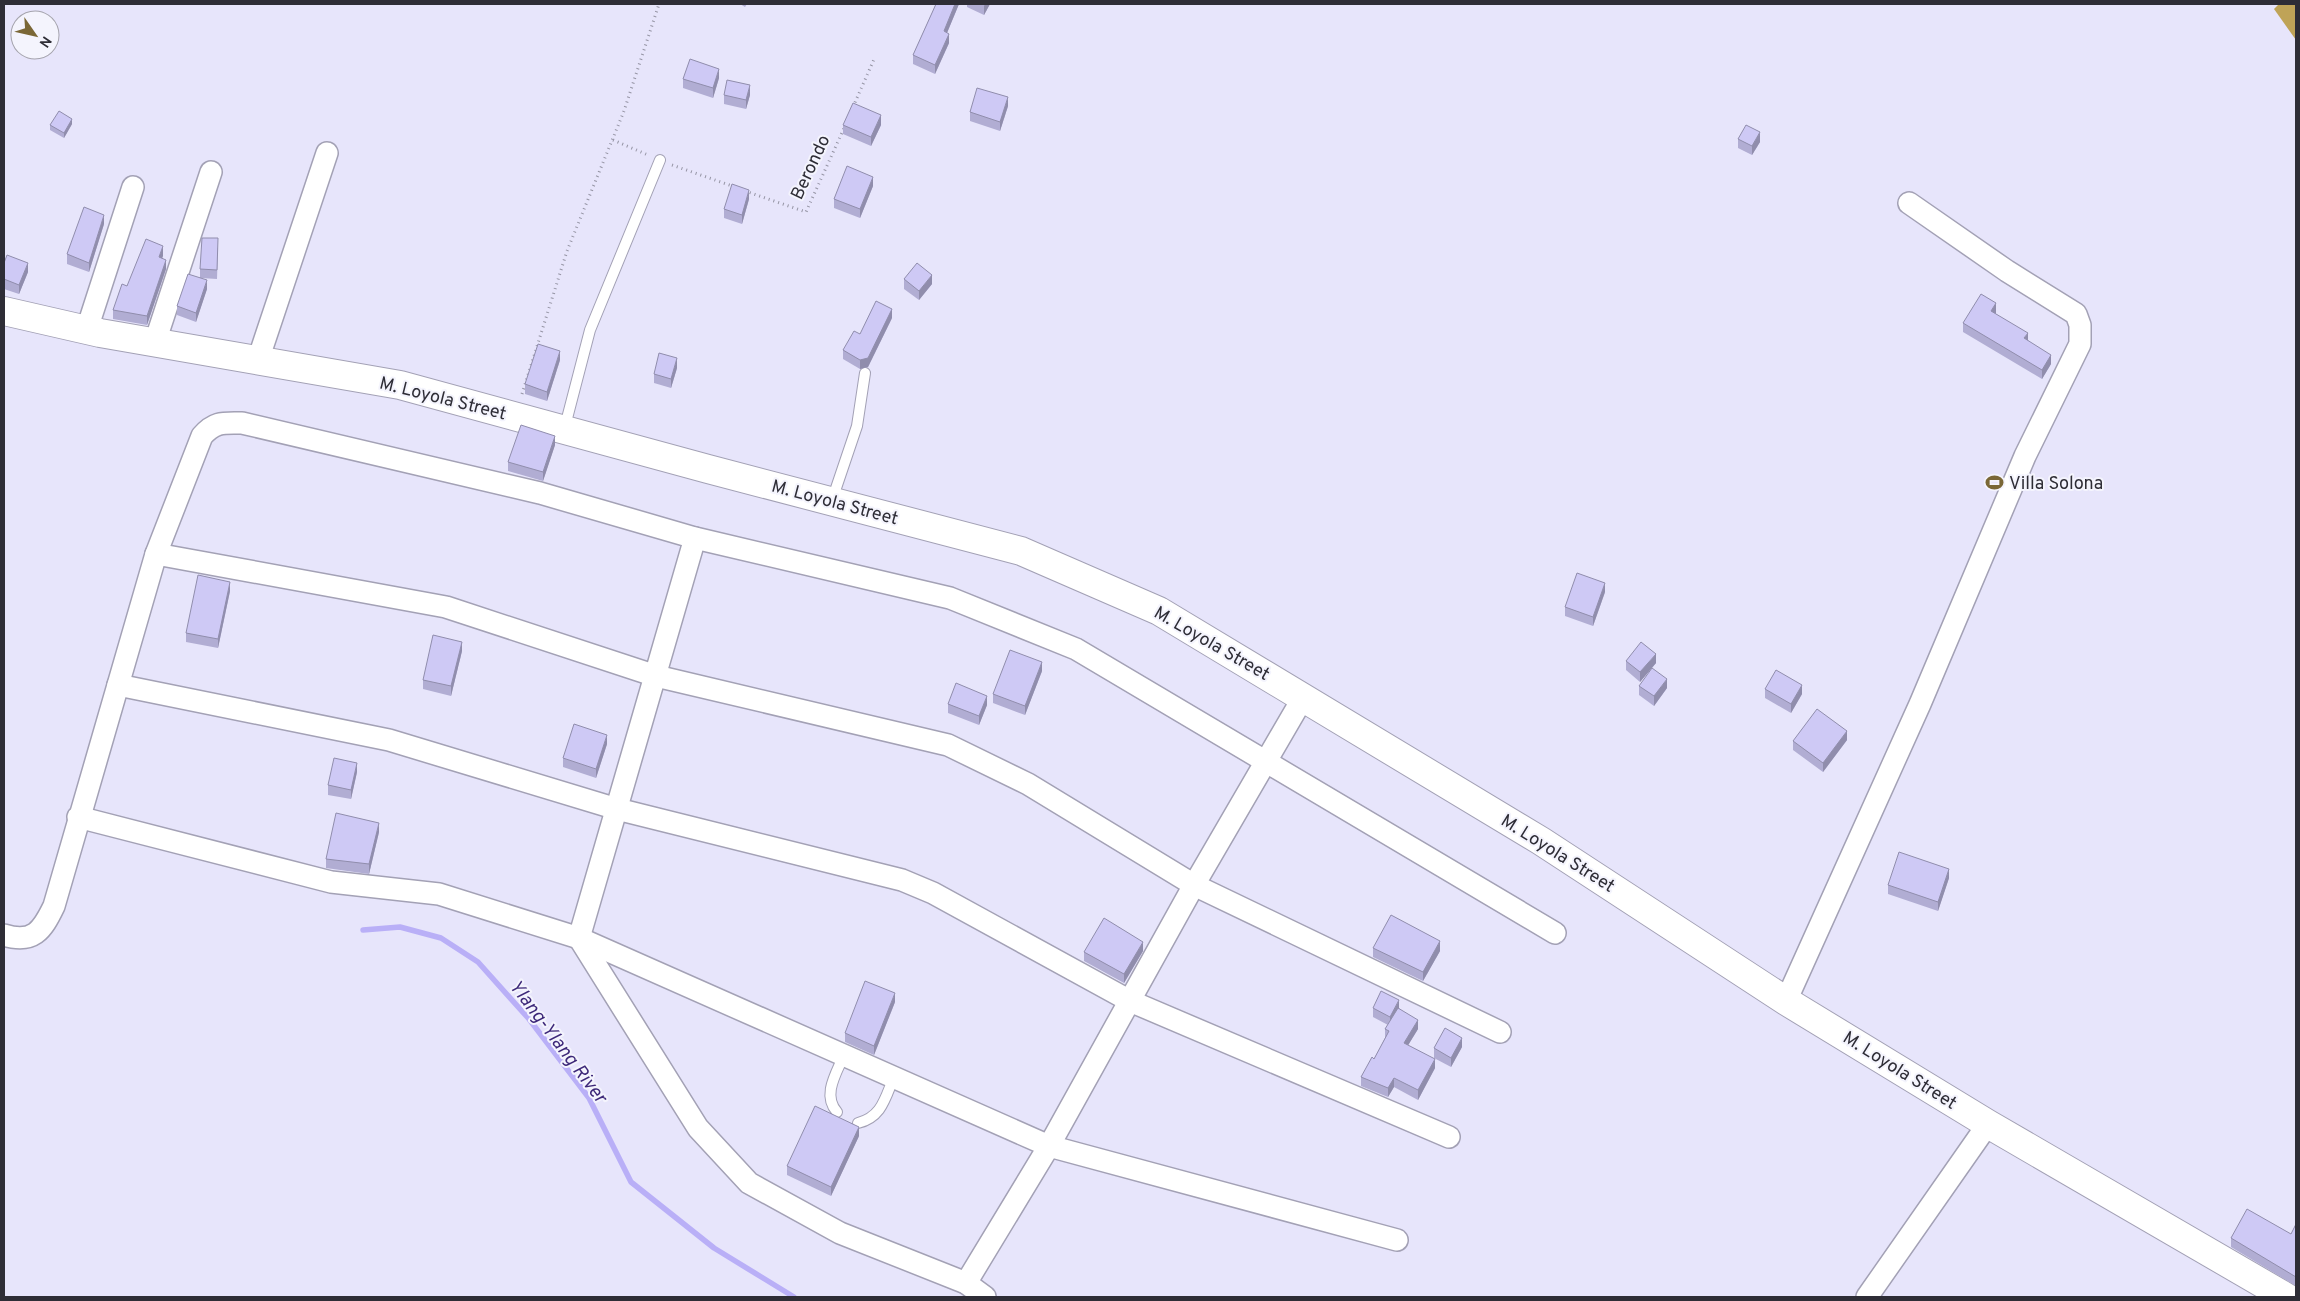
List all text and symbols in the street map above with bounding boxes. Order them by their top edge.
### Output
north arrow [10,10,60,60]
text: N [35,33,54,50]
street label: Berondo [786,132,836,204]
street label: M. Loyola Street [377,373,509,426]
sports icon: Villa Solona [1985,473,2005,493]
place label: Villa Solona [2009,473,2103,496]
street label: M. Loyola Street [769,476,900,531]
street label: M. Loyola Street [1149,602,1273,687]
street label: M. Loyola Street [1496,810,1618,898]
water label: Ylang-Ylang River [503,976,613,1110]
street label: M. Loyola Street [1838,1027,1960,1115]

